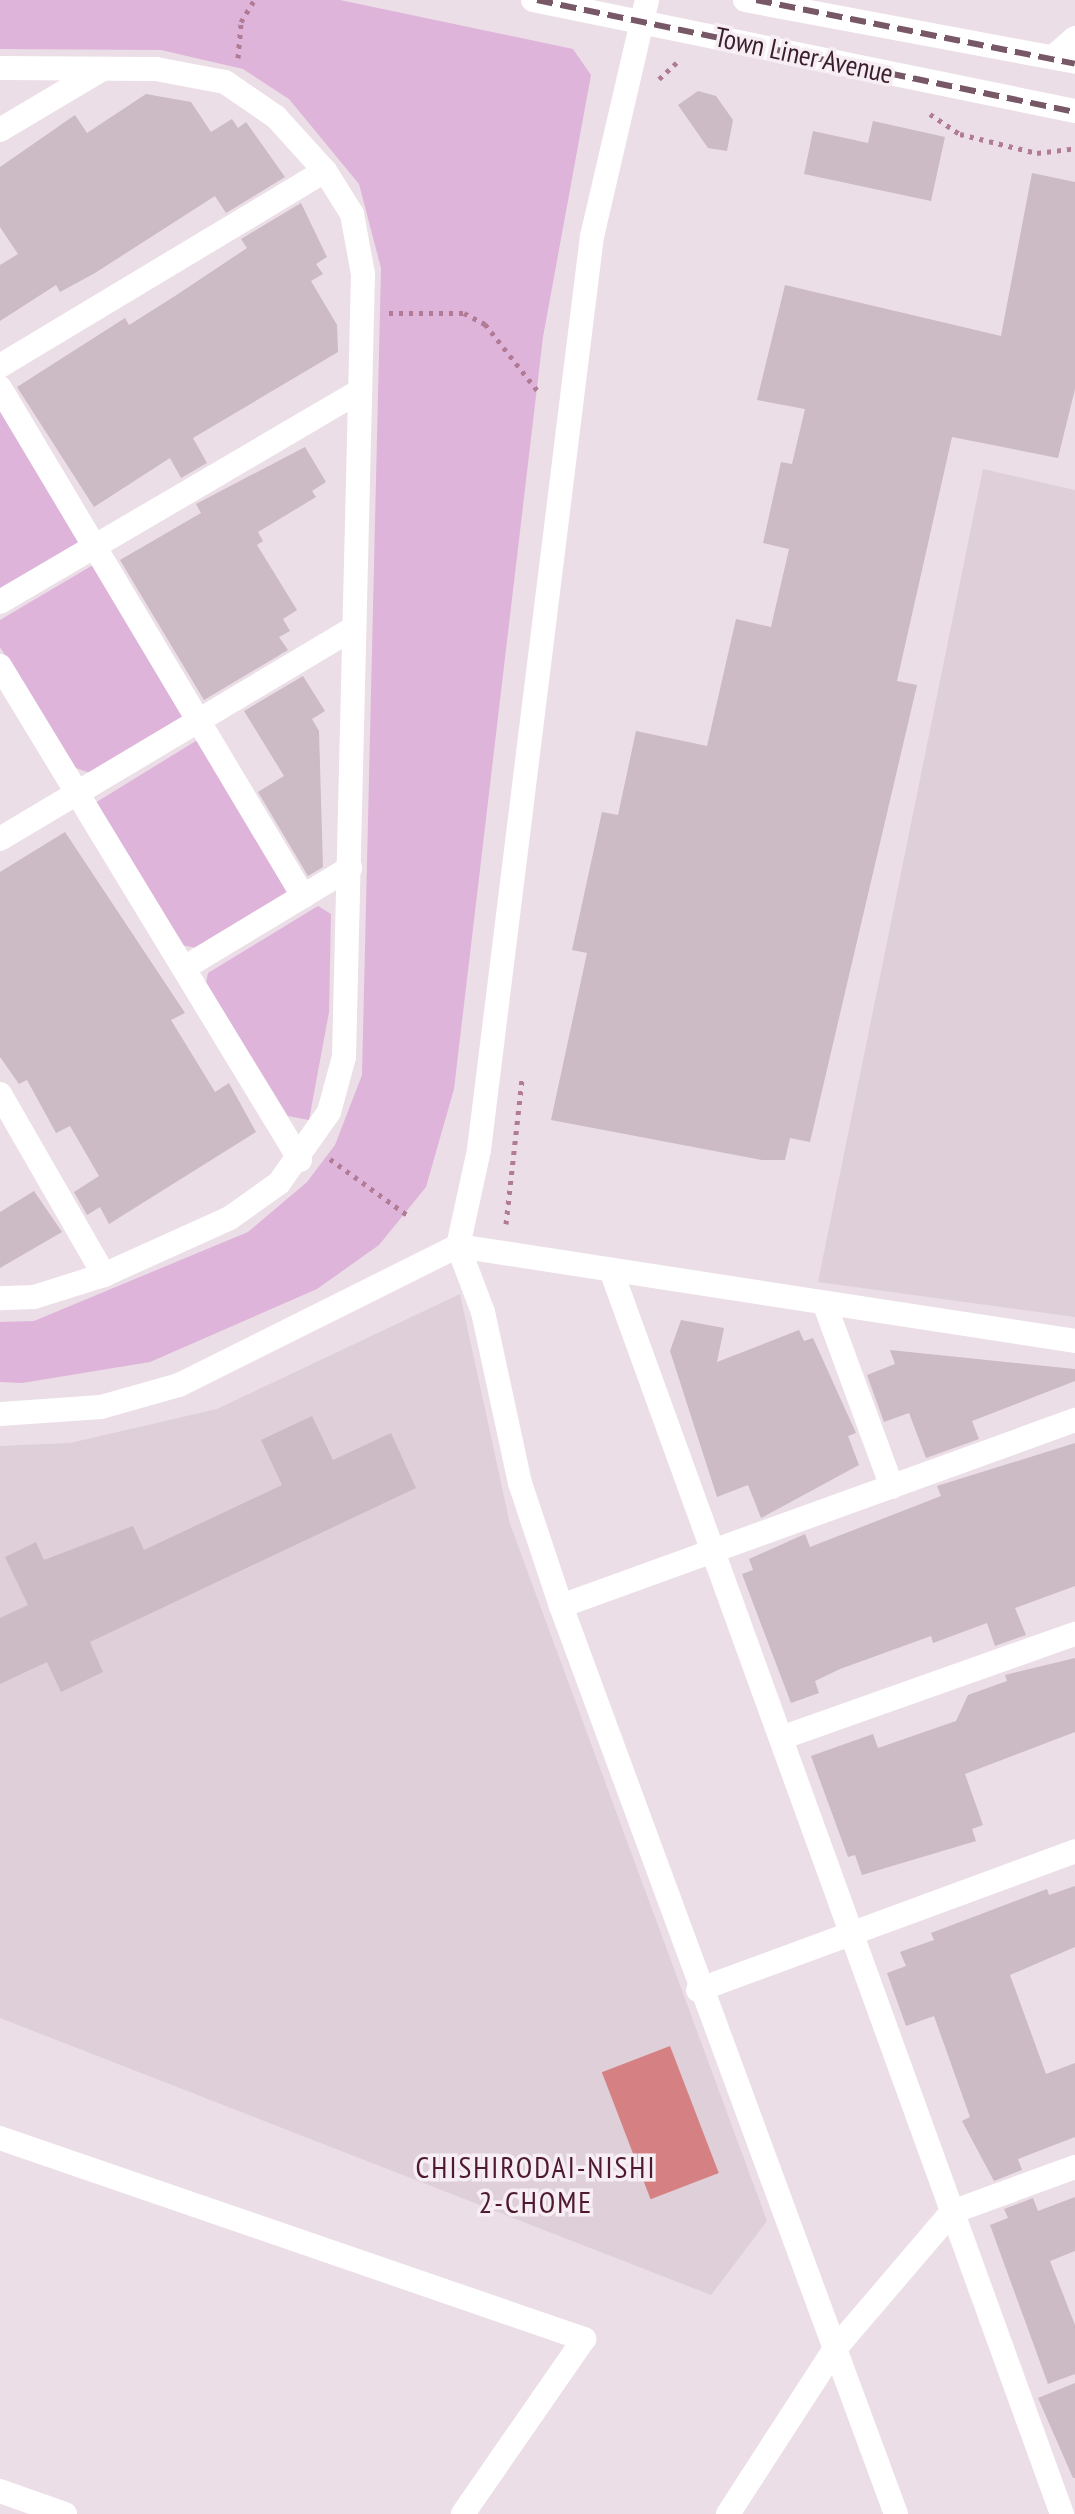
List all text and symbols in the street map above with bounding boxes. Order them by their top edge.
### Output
street label: Town Liner Avenue [711,20,897,90]
district label: CHISHIRODAI-NISHI 2-CHOME [416,2149,656,2220]

